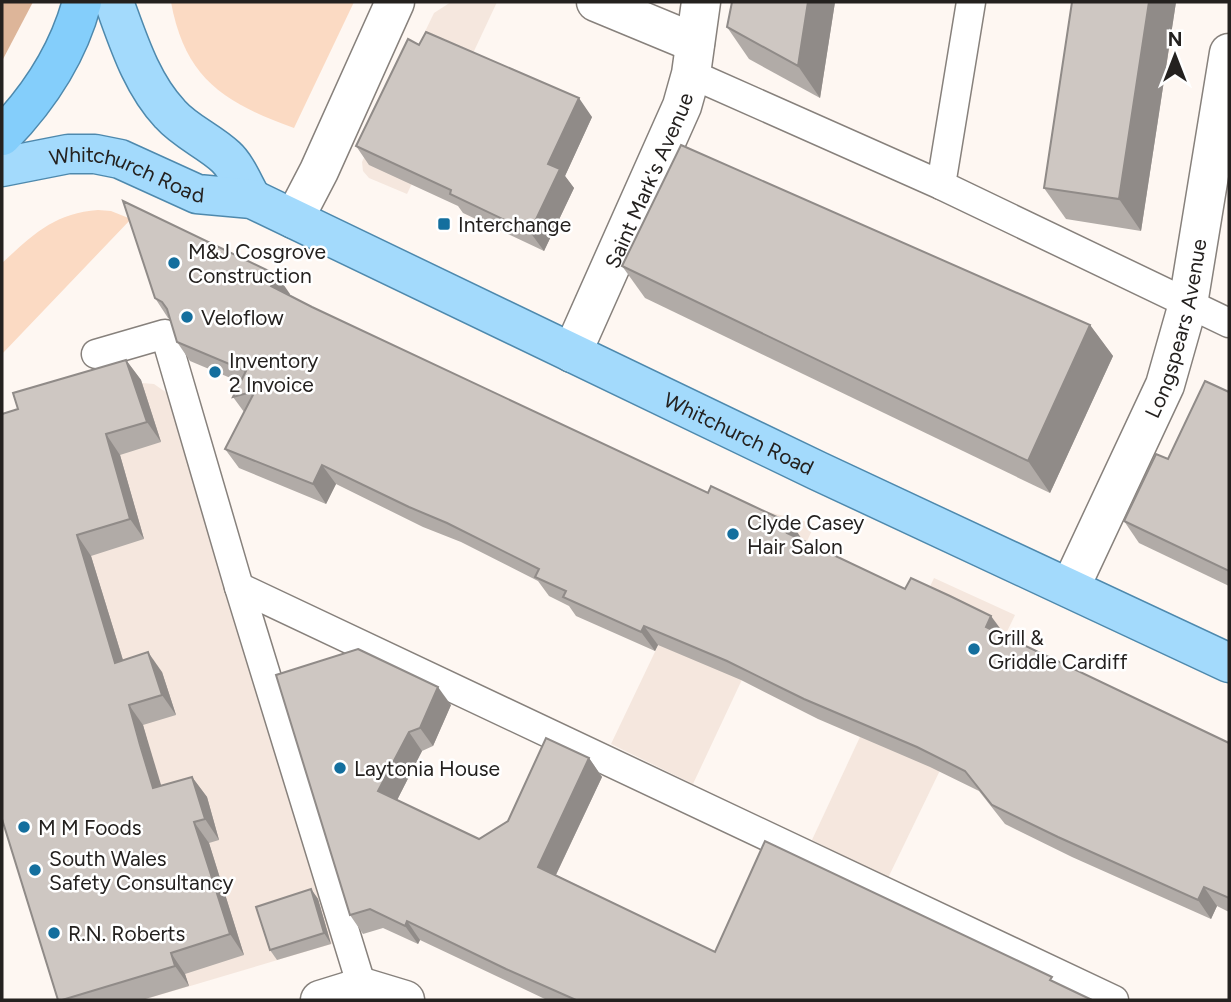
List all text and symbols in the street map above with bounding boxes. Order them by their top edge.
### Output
north arrow [1140,21,1210,91]
text: N [1168,28,1182,51]
street label: Saint Mark's Avenue [599,90,698,272]
street label: Whitchurch Road [47,141,205,207]
place label: Interchange [458,212,571,237]
marker: Interchange [436,216,452,232]
street label: Longspears Avenue [1139,237,1211,422]
place label: M&J Cosgrove Construction [188,239,326,288]
marker: M&J Cosgrove Construction [166,255,182,271]
place label: Veloflow [201,305,284,330]
marker: Veloflow [179,309,195,325]
place label: Inventory 2 Invoice [229,348,318,397]
marker: Inventory 2 Invoice [207,364,223,380]
street label: Whitchurch Road [660,386,818,480]
place label: Clyde Casey Hair Salon [747,510,864,559]
marker: Clyde Casey Hair Salon [725,526,741,542]
place label: Grill & Griddle Cardiff [988,625,1128,674]
marker: Grill & Griddle Cardiff [966,641,982,657]
place label: Laytonia House [354,756,500,781]
marker: Laytonia House [332,760,348,776]
place label: M M Foods [38,815,142,840]
marker: M M Foods [16,819,32,835]
place label: South Wales Safety Consultancy [49,846,234,895]
marker: South Wales Safety Consultancy [27,862,43,878]
place label: R.N. Roberts [68,921,185,946]
marker: R.N. Roberts [46,925,62,941]

